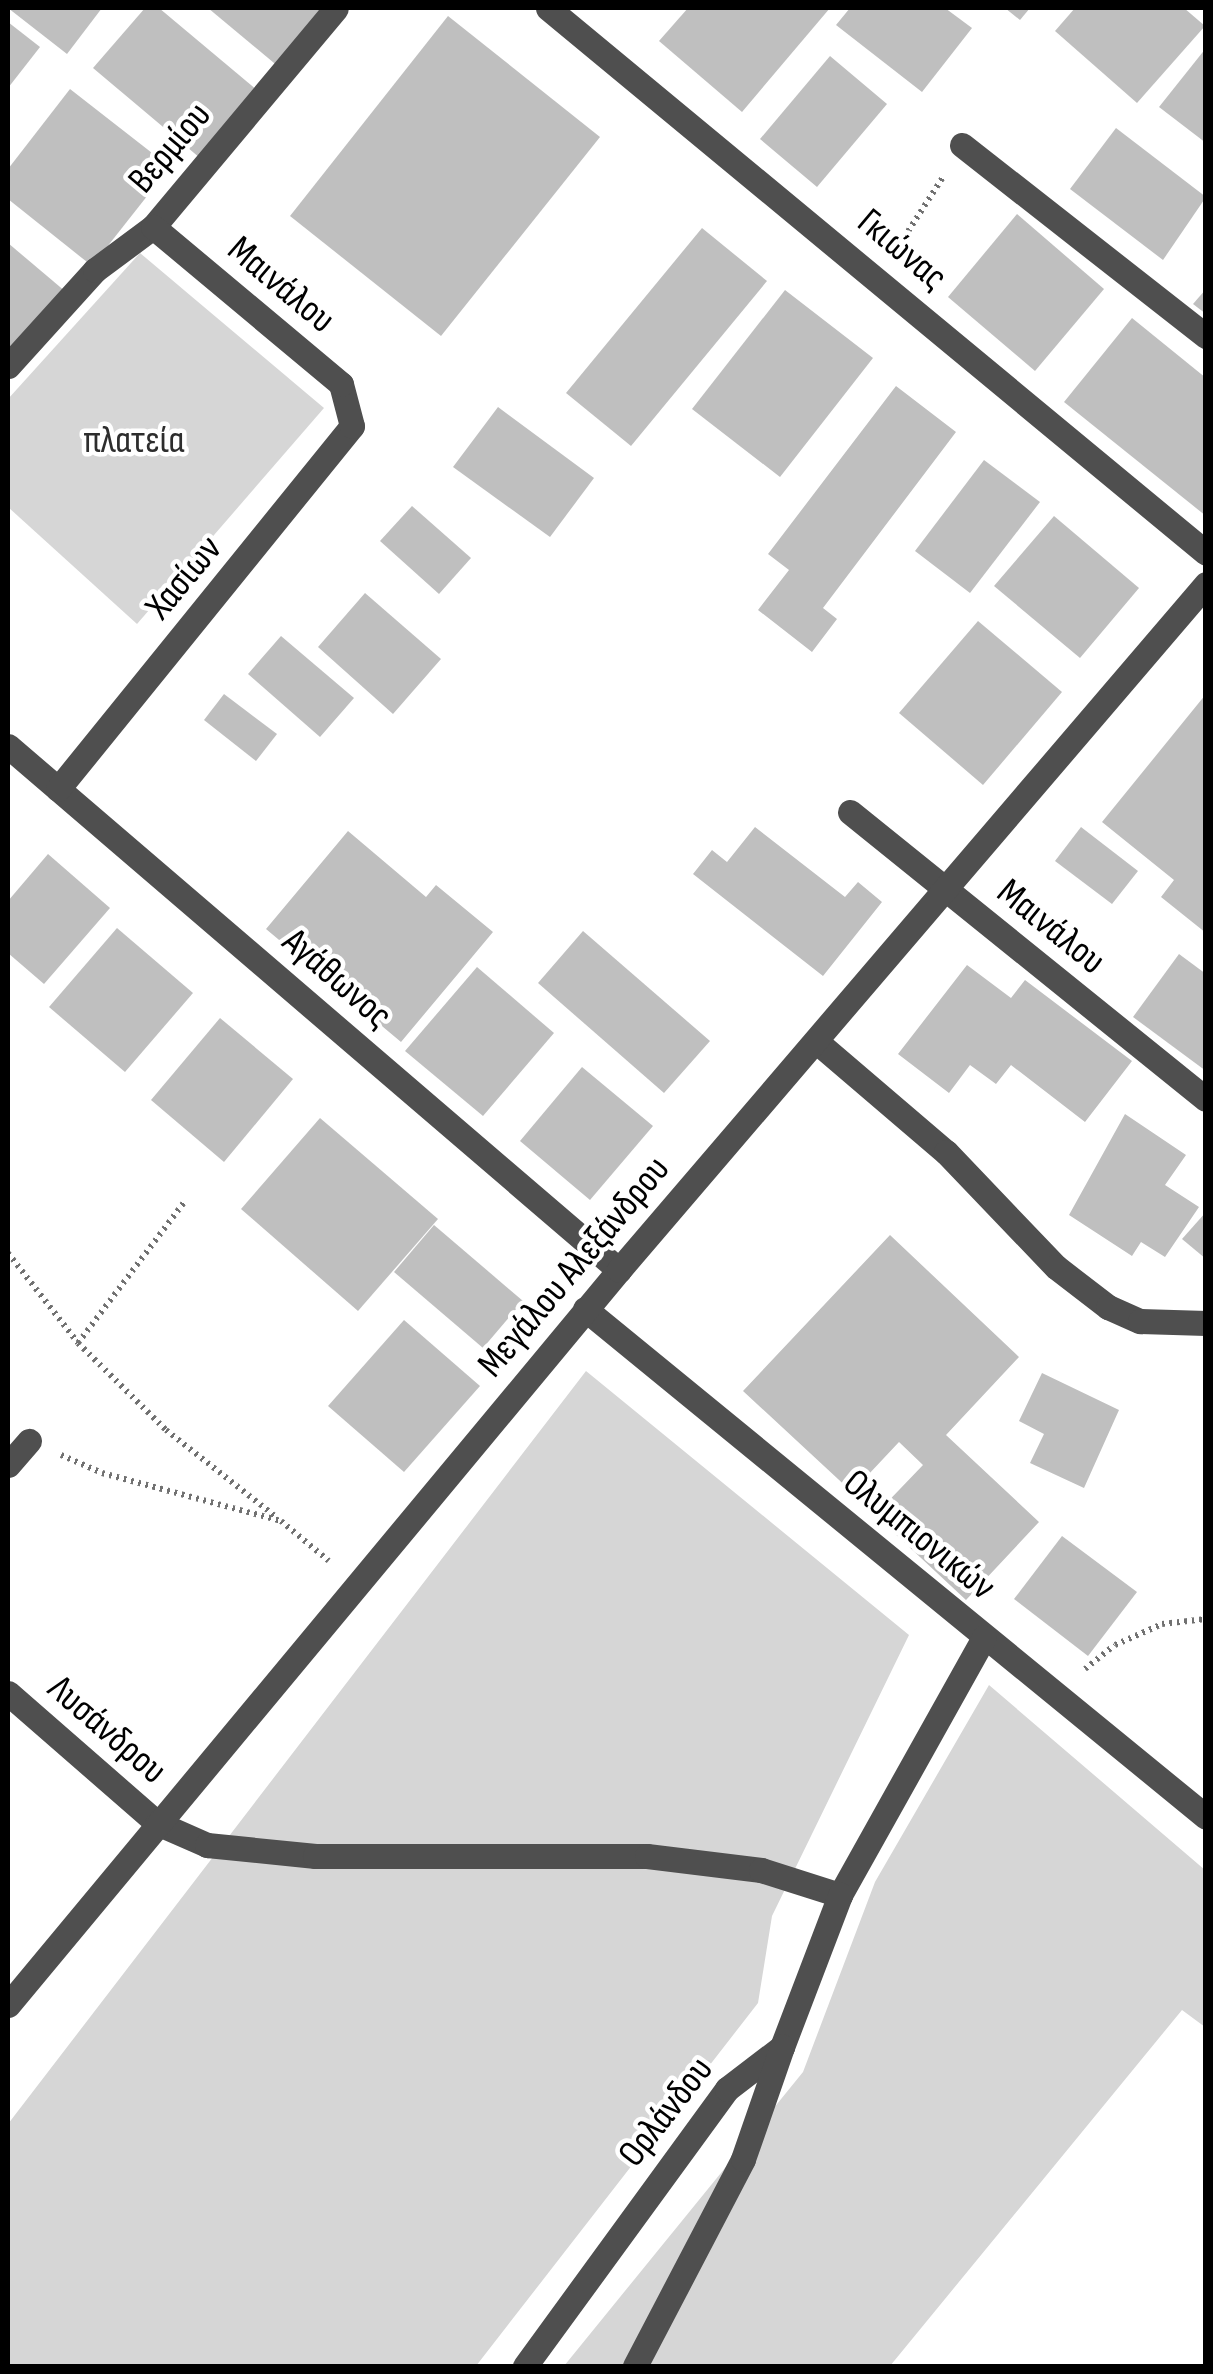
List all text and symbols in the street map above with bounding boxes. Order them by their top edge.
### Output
street label: Βερμίου [119,93,221,203]
street label: Γκιώνας [848,199,956,301]
street label: Μαινάλου [218,227,344,343]
park label: πλατεία [83,418,185,464]
street label: Χασίων [136,527,232,629]
street label: Μαινάλου [988,870,1114,984]
street label: Αγάθωνος [273,919,401,1039]
street label: Μεγάλου Αλεξάνδρου [468,1147,680,1387]
street label: Ολυμπιονικών [834,1460,1004,1610]
street label: Λυσάνδρου [38,1666,176,1794]
street label: Ορλάνδου [609,2048,723,2176]

